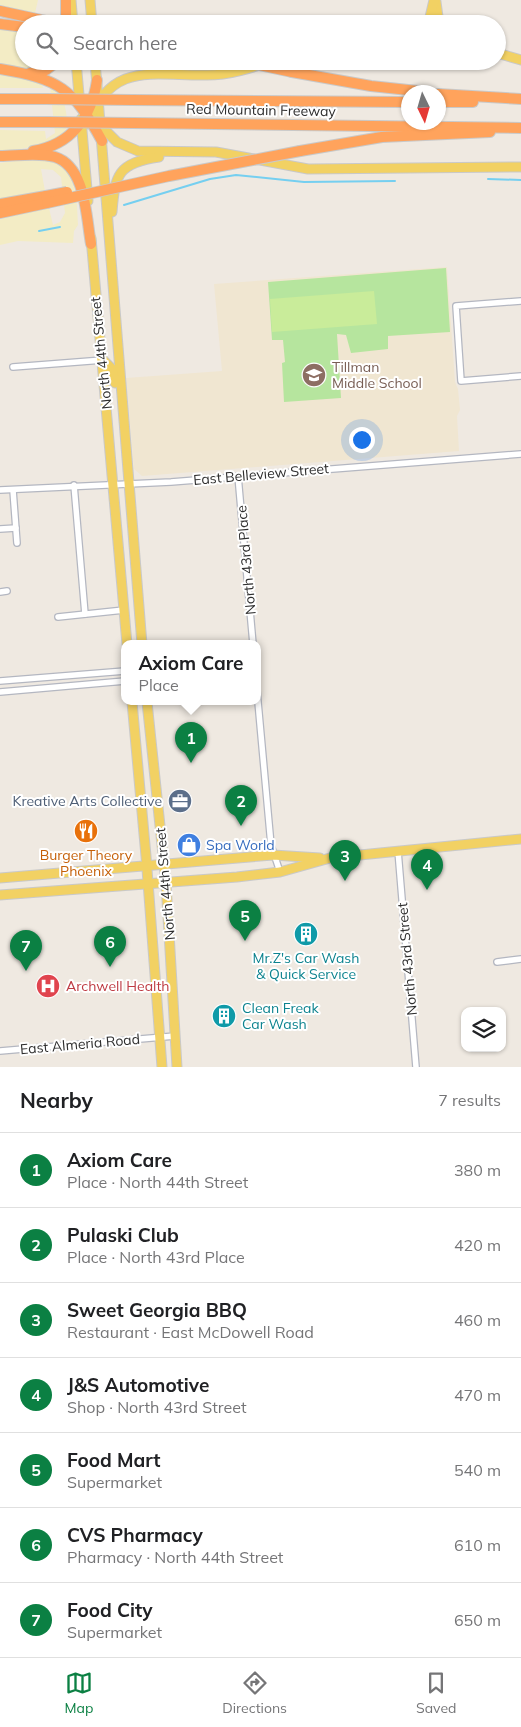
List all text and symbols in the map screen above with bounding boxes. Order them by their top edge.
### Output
search box [15,15,506,70]
icon: search [33,29,61,57]
text: Search here [73,31,177,55]
north arrow [401,85,446,130]
street label: Red Mountain Freeway [186,100,337,120]
street label: North 44th Street [86,296,116,410]
place label: Tillman Middle School [332,358,422,392]
school or university icon: Tillman Middle School [301,362,327,388]
your location [349,427,375,453]
street label: East Belleview Street [192,459,330,489]
street label: North 43rd Place [232,505,260,615]
popup [121,640,261,705]
text: Axiom Care [139,651,243,675]
text: Place [139,675,179,695]
pin: 1 [175,722,207,763]
pin: 2 [225,785,257,826]
office icon: Kreative Arts Collective [167,788,193,814]
place label: Kreative Arts Collective [13,792,162,810]
restaurant icon: Burger Theory Phoenix [73,818,99,844]
street label: North 44th Street [151,827,179,941]
shop icon: Spa World [176,832,202,858]
place label: Spa World [206,836,275,854]
pin: 3 [329,840,361,881]
place label: Burger Theory Phoenix [40,846,133,880]
pin: 4 [411,849,443,890]
pin: 5 [229,900,261,941]
street label: North 43rd Street [393,902,421,1016]
building icon: Mr.Z's Car Wash & Quick Service [293,921,319,947]
pin: 6 [94,926,126,967]
pin: 7 [10,930,42,971]
place label: Mr.Z's Car Wash & Quick Service [253,949,359,983]
hospital icon: Archwell Health [35,973,61,999]
place label: Archwell Health [66,977,170,995]
place label: Clean Freak Car Wash [242,999,320,1033]
building icon: Clean Freak Car Wash [211,1003,237,1029]
map controls [461,1007,506,1052]
button: layers [461,1007,506,1052]
street label: East Almeria Road [19,1030,141,1058]
text: Nearby [20,1087,93,1113]
text: 7 results [438,1090,501,1110]
text: Axiom Care [67,1148,172,1172]
text: 1 [31,1160,41,1180]
text: 380 m [454,1160,501,1180]
text: Place · North 44th Street [67,1172,248,1192]
text: Pulaski Club [67,1223,179,1247]
text: 2 [31,1235,41,1255]
text: 420 m [454,1235,501,1255]
text: Place · North 43rd Place [67,1247,245,1267]
text: Sweet Georgia BBQ [67,1298,247,1322]
text: 3 [31,1310,41,1330]
text: 460 m [454,1310,501,1330]
text: Restaurant · East McDowell Road [67,1322,314,1342]
text: J&S Automotive [67,1373,209,1397]
text: 4 [31,1385,41,1405]
text: 470 m [454,1385,501,1405]
text: Shop · North 43rd Street [67,1397,247,1417]
text: Food Mart [67,1448,161,1472]
text: 5 [31,1460,41,1480]
text: 540 m [454,1460,501,1480]
text: Supermarket [67,1472,162,1492]
text: CVS Pharmacy [67,1523,203,1547]
text: 6 [31,1535,41,1555]
text: 610 m [454,1535,501,1555]
text: Pharmacy · North 44th Street [67,1547,283,1567]
text: Food City [67,1598,153,1622]
text: 7 [31,1610,41,1630]
text: 650 m [454,1610,501,1630]
text: Supermarket [67,1622,162,1642]
tab: Map [65,1669,93,1717]
tab: Directions [222,1669,287,1717]
tab: Saved [416,1669,456,1717]

